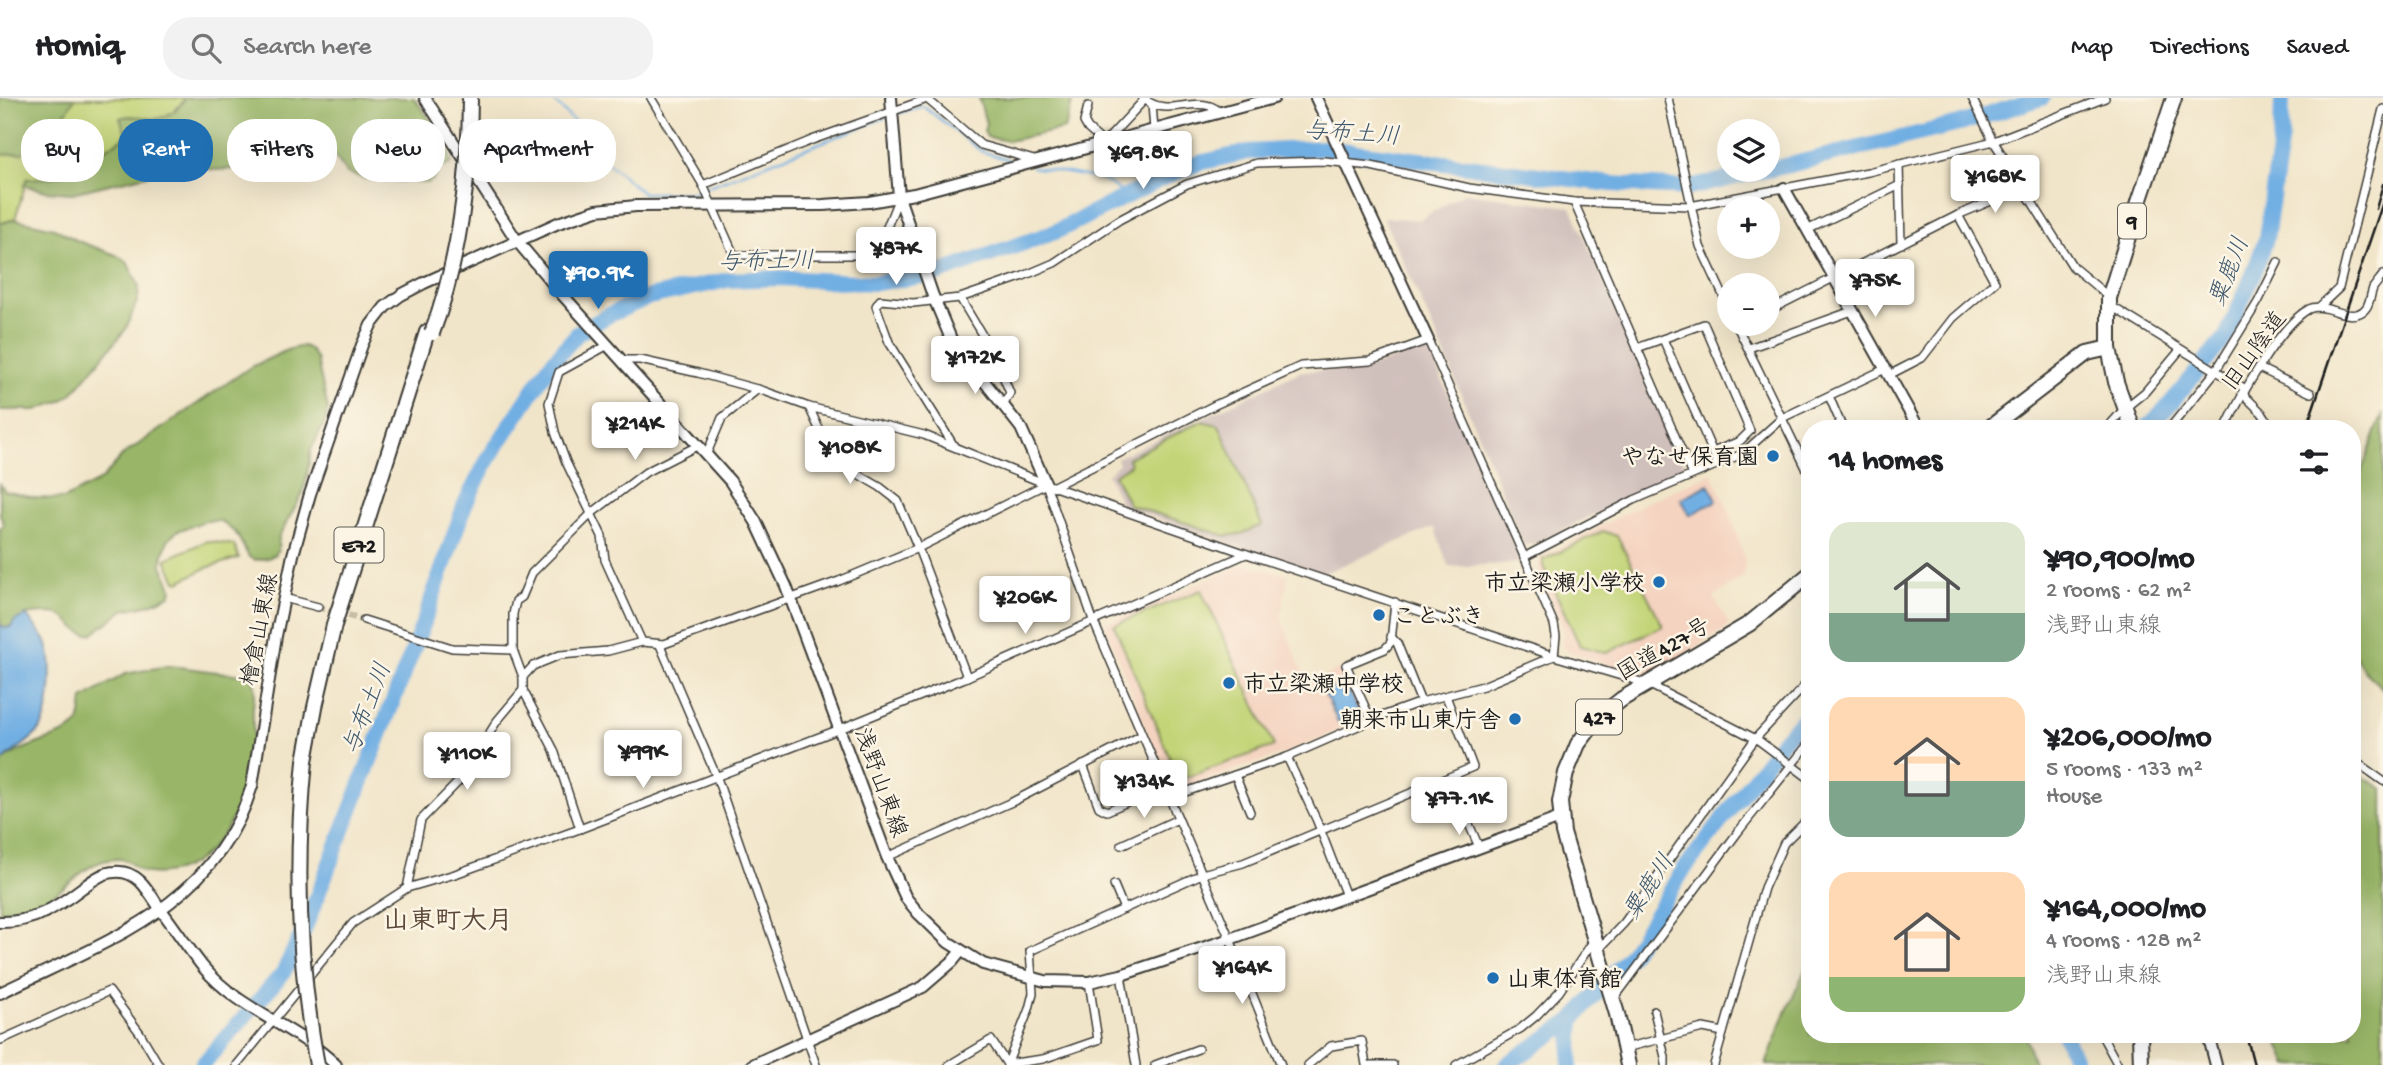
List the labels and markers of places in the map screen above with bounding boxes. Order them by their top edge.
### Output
pin: ¥69.8K [1086,132,1200,191]
pin: ¥168K [1946,156,2044,215]
pin: ¥87K [855,228,937,287]
pin: ¥90.9K [541,252,655,311]
pin: ¥75K [1834,260,1916,319]
pin: ¥172K [926,336,1024,396]
pin: ¥214K [586,402,684,462]
pin: ¥108K [801,426,899,486]
place label: やなせ保育園 [1621,445,1759,473]
marker: やなせ保育園 [1765,448,1781,464]
place label: 市立梁瀬小学校 [1484,571,1645,599]
marker: 市立梁瀬小学校 [1651,574,1667,590]
pin: ¥206K [976,576,1074,636]
place label: ことぶき [1393,605,1485,632]
marker: ことぶき [1371,607,1387,623]
place label: 市立梁瀬中学校 [1243,672,1404,700]
marker: 市立梁瀬中学校 [1221,675,1237,691]
place label: 朝来市山東庁舎 [1340,707,1501,736]
marker: 朝来市山東庁舎 [1507,711,1523,727]
pin: ¥99K [602,730,684,790]
pin: ¥110K [418,732,516,792]
pin: ¥134K [1095,760,1193,820]
pin: ¥77.1K [1402,778,1516,837]
pin: ¥164K [1193,946,1291,1006]
place label: 山東体育館 [1507,967,1622,995]
marker: 山東体育館 [1485,970,1501,986]

